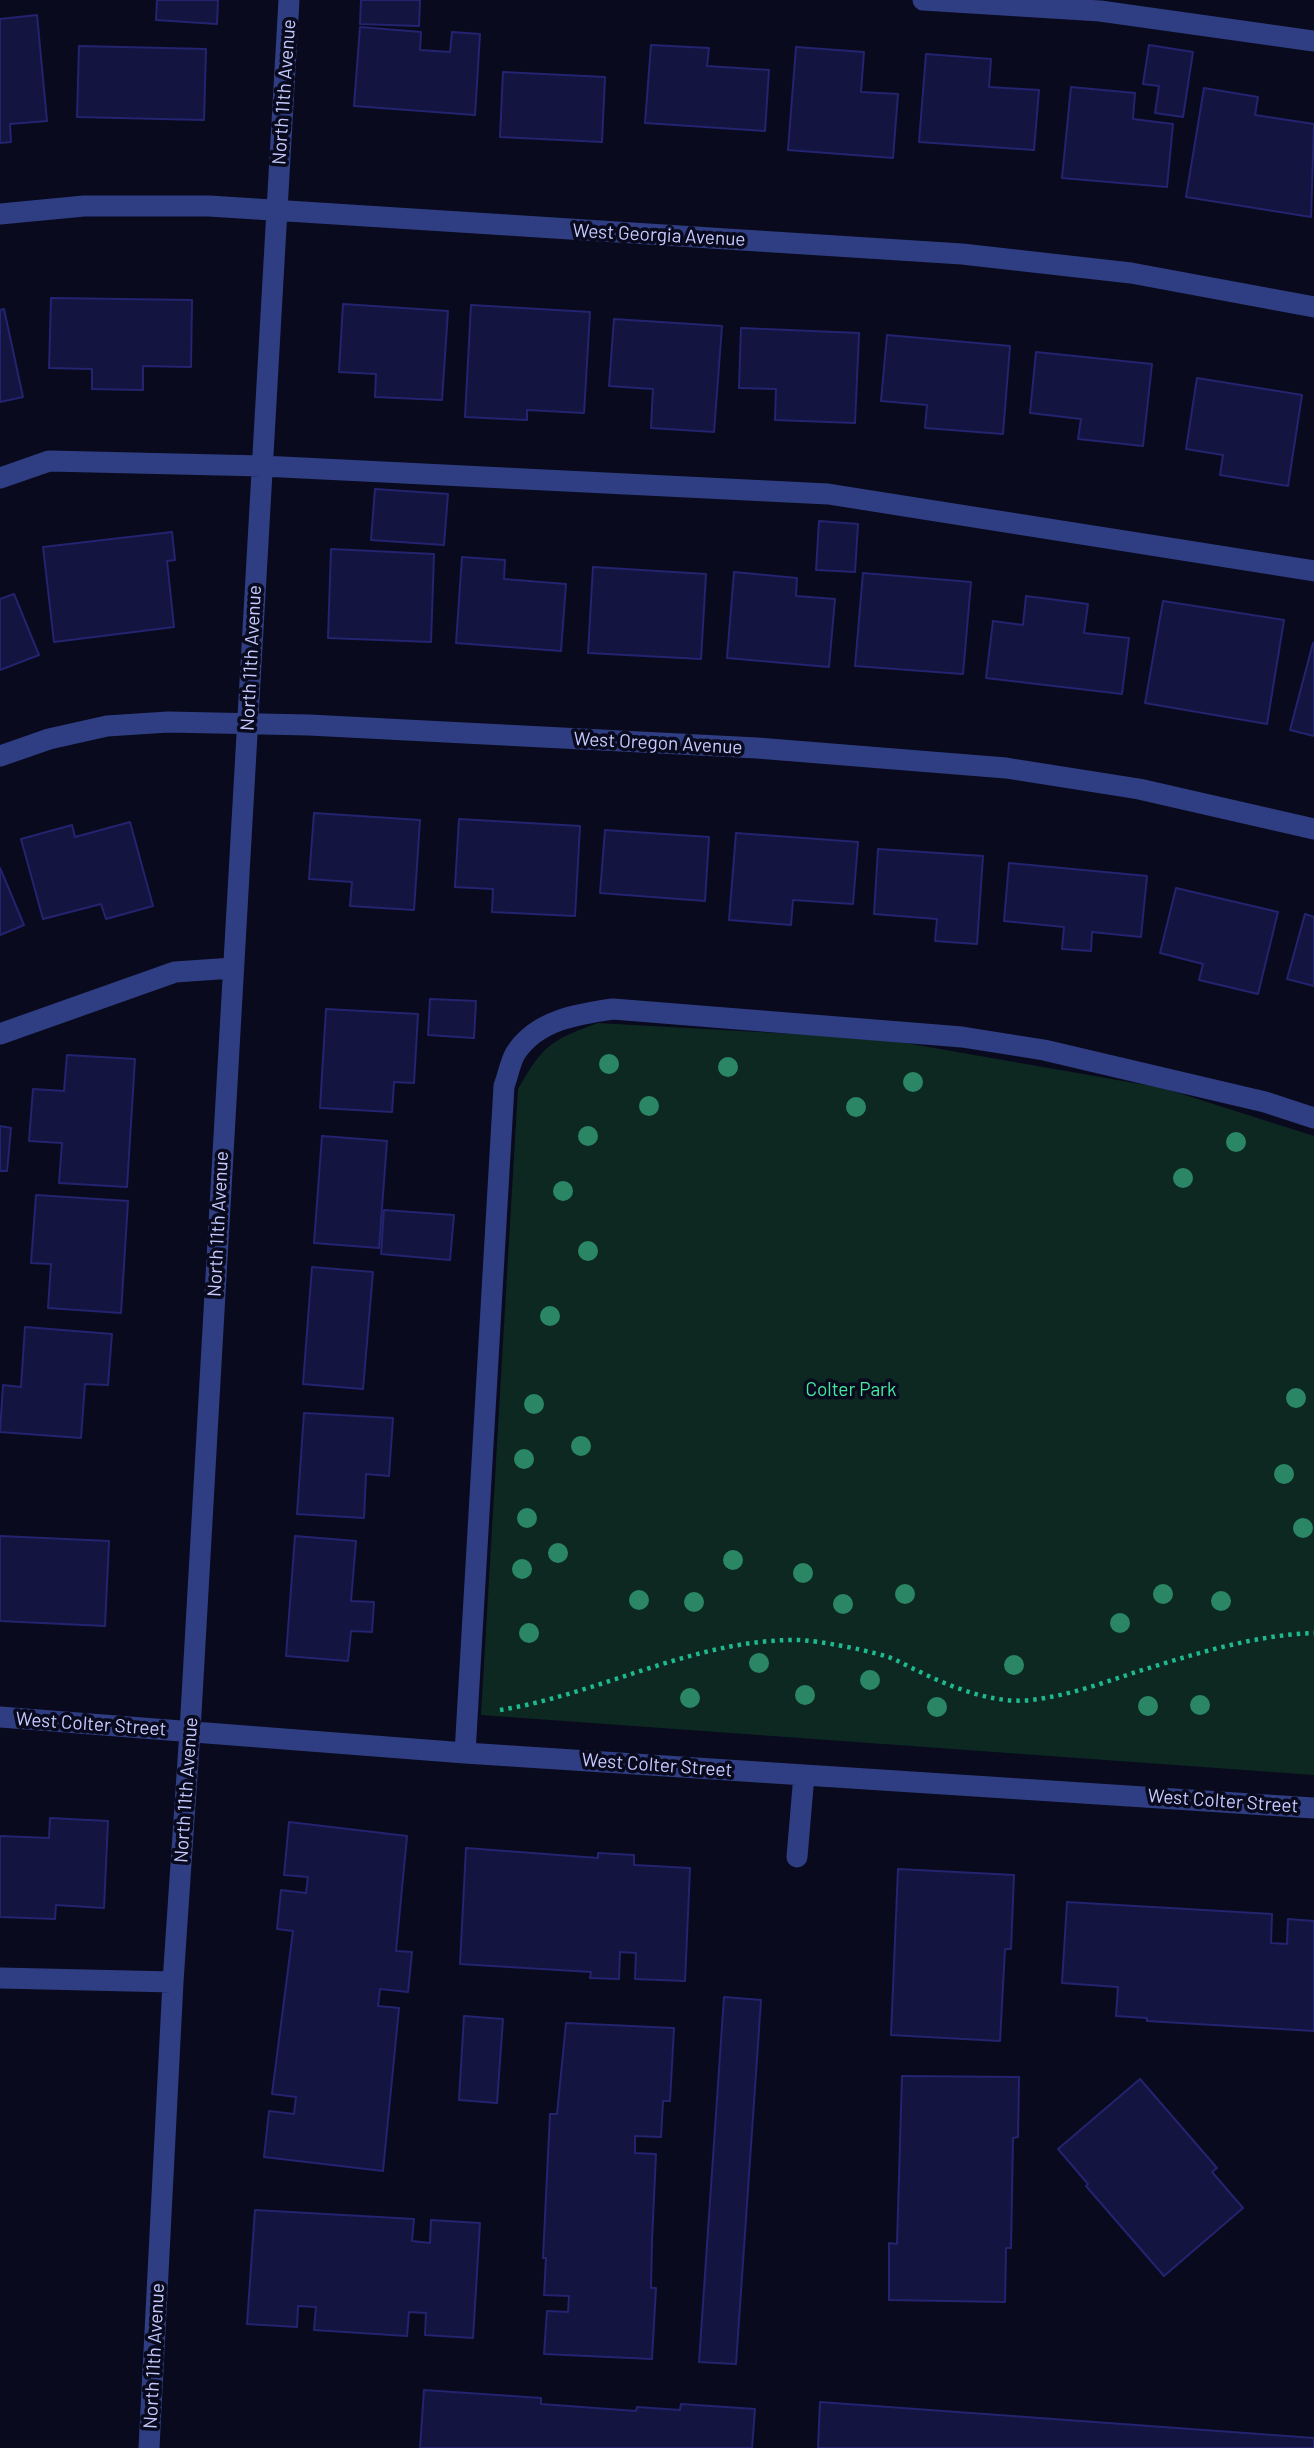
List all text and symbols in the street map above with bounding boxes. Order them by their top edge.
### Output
street label: North 11th Avenue [268,18,300,166]
street label: West Georgia Avenue [572,219,746,251]
street label: North 11th Avenue [236,584,266,732]
street label: West Oregon Avenue [573,727,743,759]
street label: North 11th Avenue [203,1150,233,1298]
park label: Colter Park [805,1379,897,1401]
street label: West Colter Street [15,1707,167,1741]
street label: North 11th Avenue [170,1716,202,1864]
street label: West Colter Street [581,1748,733,1782]
street label: West Colter Street [1147,1784,1299,1818]
street label: North 11th Avenue [139,2282,169,2430]

